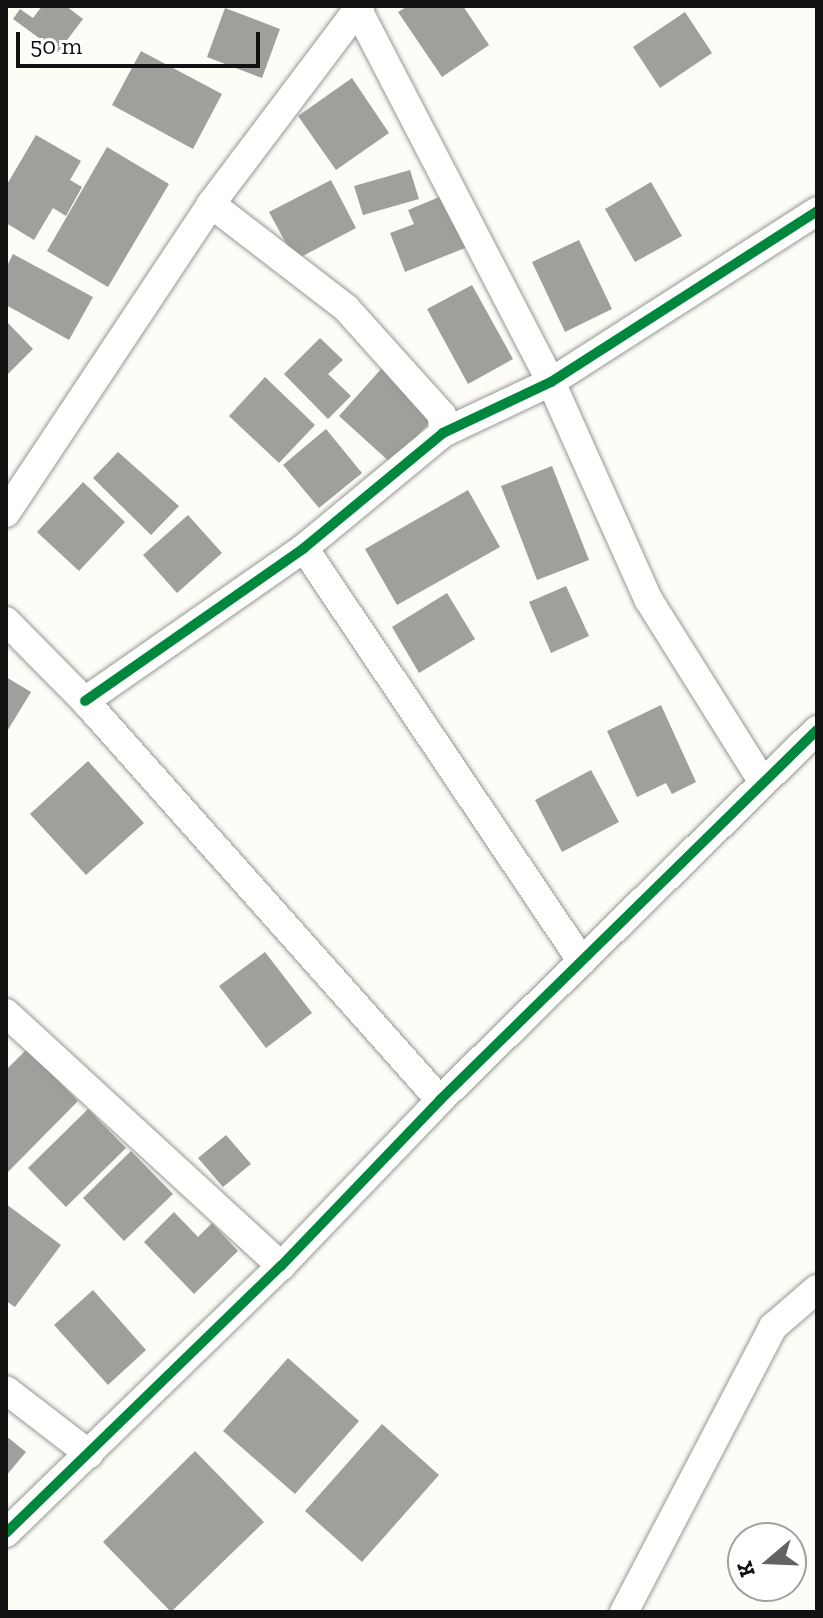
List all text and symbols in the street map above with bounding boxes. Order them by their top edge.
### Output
scale bar [20,16,264,66]
text: 50 m [30,31,82,60]
north arrow [727,1522,807,1602]
text: K [731,1558,761,1581]

